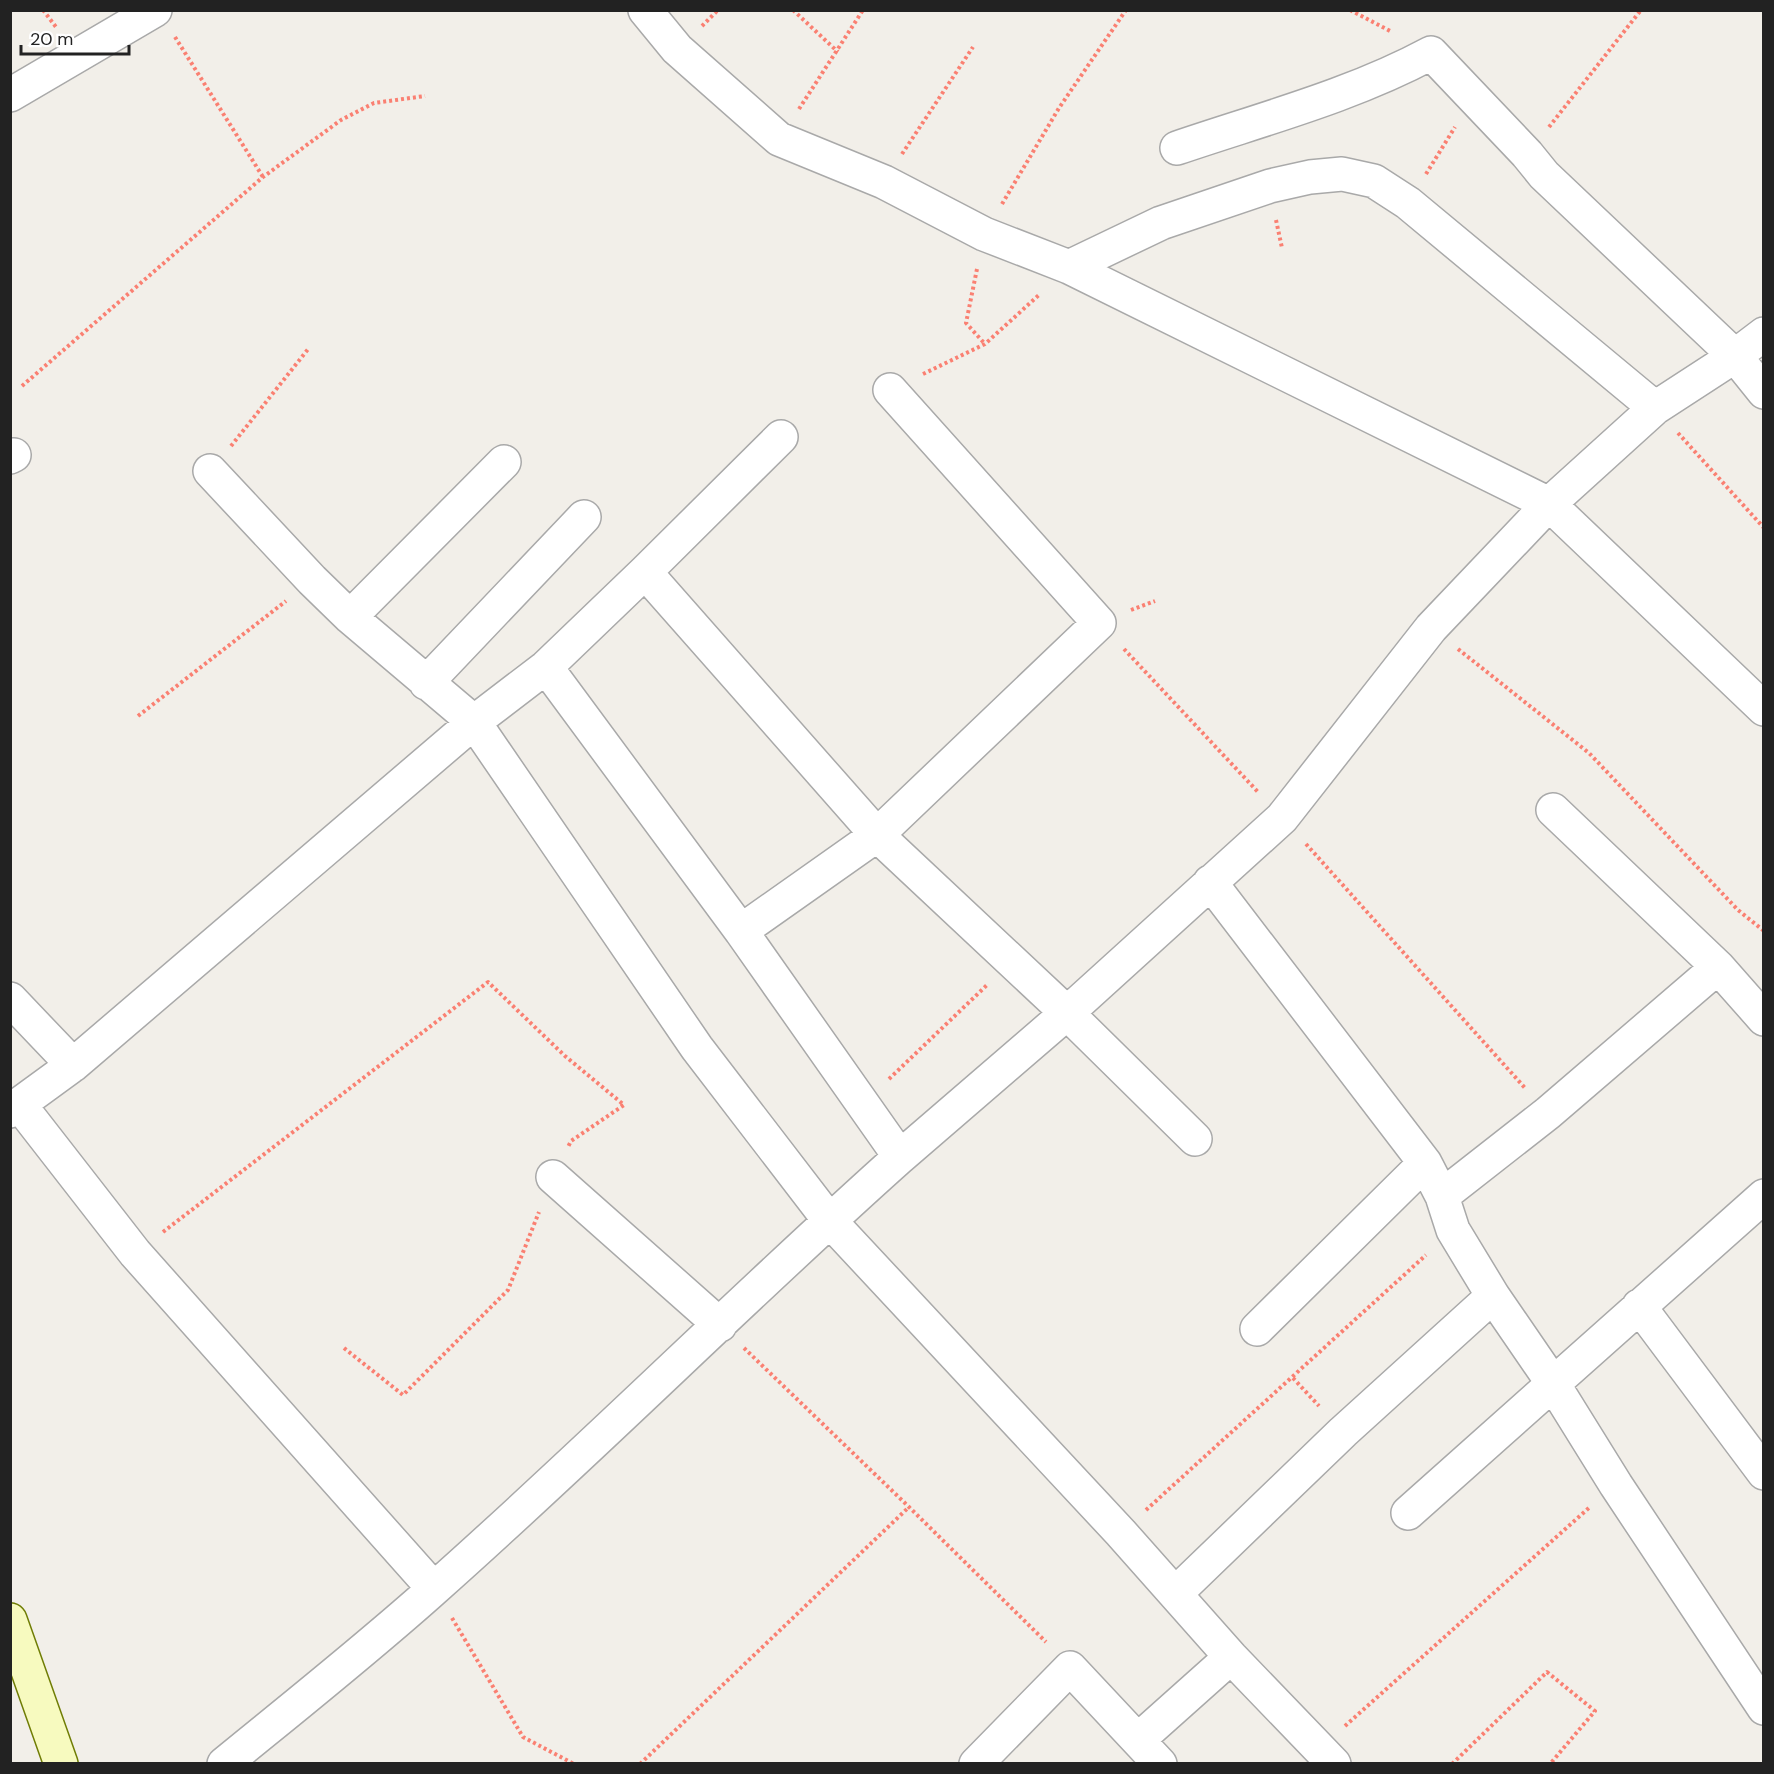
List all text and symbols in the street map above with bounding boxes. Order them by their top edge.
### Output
scale bar [21,18,129,56]
text: 20 m [30,27,73,51]

